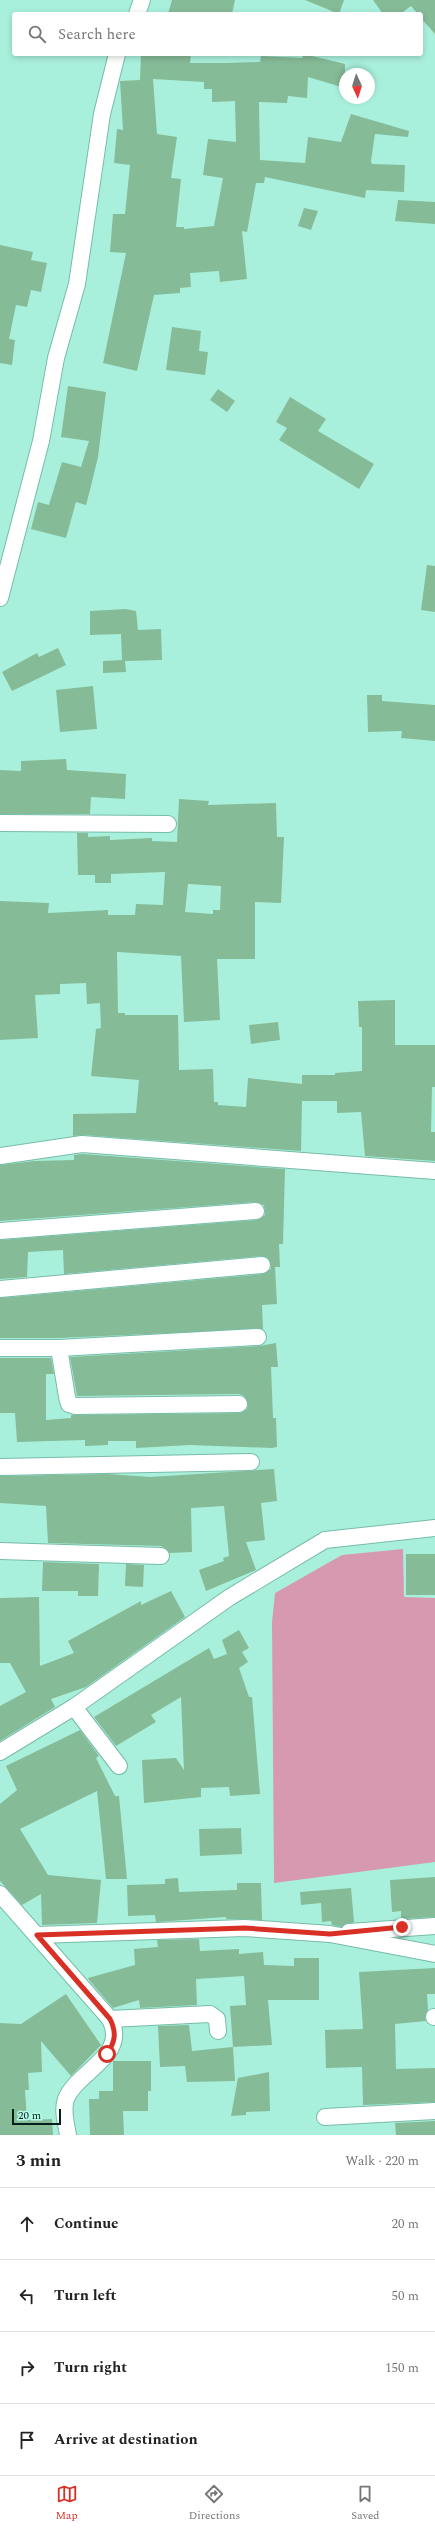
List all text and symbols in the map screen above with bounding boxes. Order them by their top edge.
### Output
search box [12,12,423,56]
icon: search [26,23,48,45]
text: Search here [58,23,136,46]
north arrow [339,68,375,104]
route end [393,1918,411,1936]
route start [98,2045,116,2063]
scale bar [12,2107,61,2126]
text: 20 m [18,2107,41,2124]
text: 3 min [16,2148,61,2174]
text: Walk · 220 m [345,2151,419,2171]
text: Continue [54,2212,119,2235]
icon: ahead [16,2213,38,2235]
text: 20 m [392,2214,419,2234]
text: Turn left [54,2284,116,2307]
icon: left [16,2285,38,2307]
text: 50 m [392,2286,419,2306]
text: Turn right [54,2356,127,2379]
icon: right [16,2357,38,2379]
text: 150 m [385,2358,419,2378]
text: Arrive at destination [54,2428,198,2451]
icon: arrive [16,2429,38,2451]
tab: Map [56,2483,78,2524]
tab: Directions [189,2483,240,2524]
tab: Saved [351,2483,379,2524]

